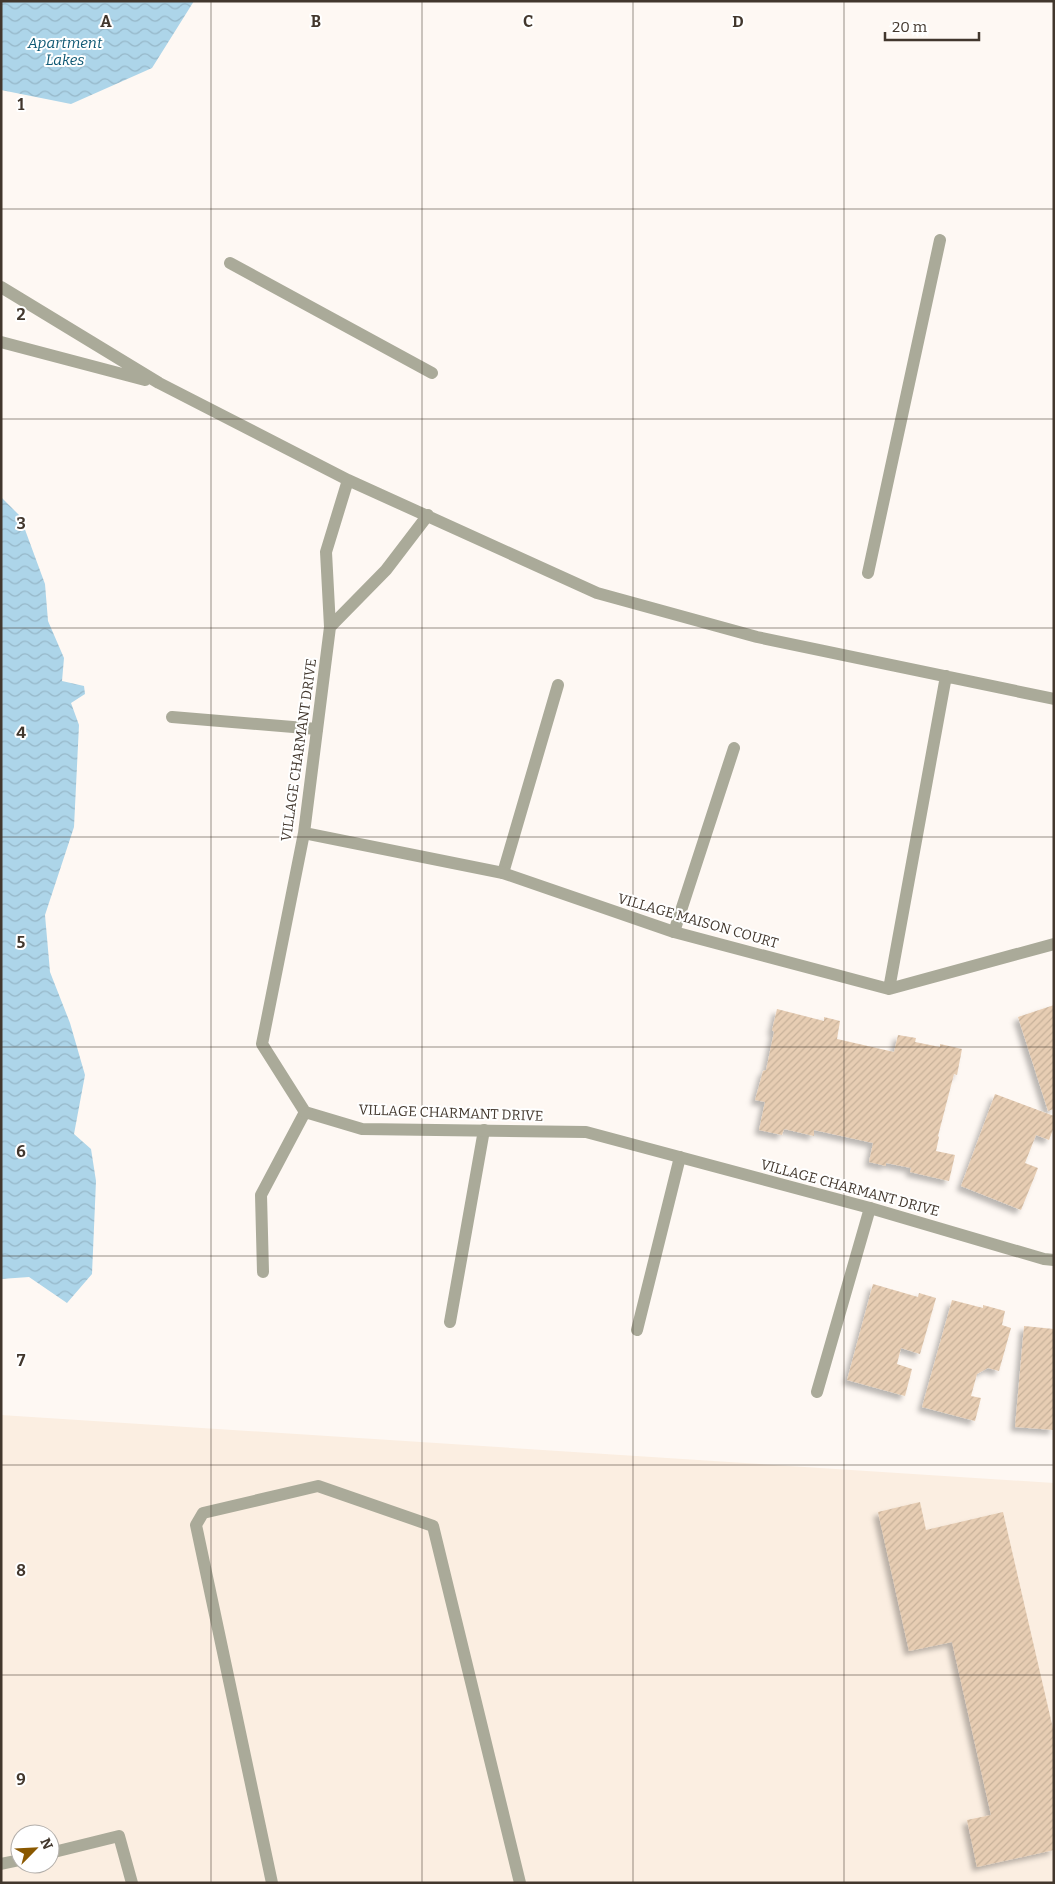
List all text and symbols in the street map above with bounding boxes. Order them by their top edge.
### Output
scale bar [885,10,979,42]
text: A [100,12,112,31]
text: B [311,12,321,31]
text: C [523,12,533,31]
text: D [732,12,744,31]
text: 20 m [892,18,928,36]
water label: Apartment Lakes [27,34,103,69]
text: 1 [18,95,25,114]
text: 2 [16,305,26,324]
text: 3 [16,514,26,533]
street label: VILLAGE CHARMANT DRIVE [278,657,320,843]
text: 4 [16,723,26,742]
street label: VILLAGE MAISON COURT [616,890,780,952]
text: 5 [17,933,26,952]
street label: VILLAGE CHARMANT DRIVE [358,1101,544,1125]
text: 6 [16,1142,26,1161]
street label: VILLAGE CHARMANT DRIVE [759,1156,941,1220]
text: 7 [17,1351,26,1370]
text: 8 [16,1561,26,1580]
text: 9 [16,1770,26,1789]
north arrow [10,1824,60,1874]
text: N [36,1836,56,1852]

